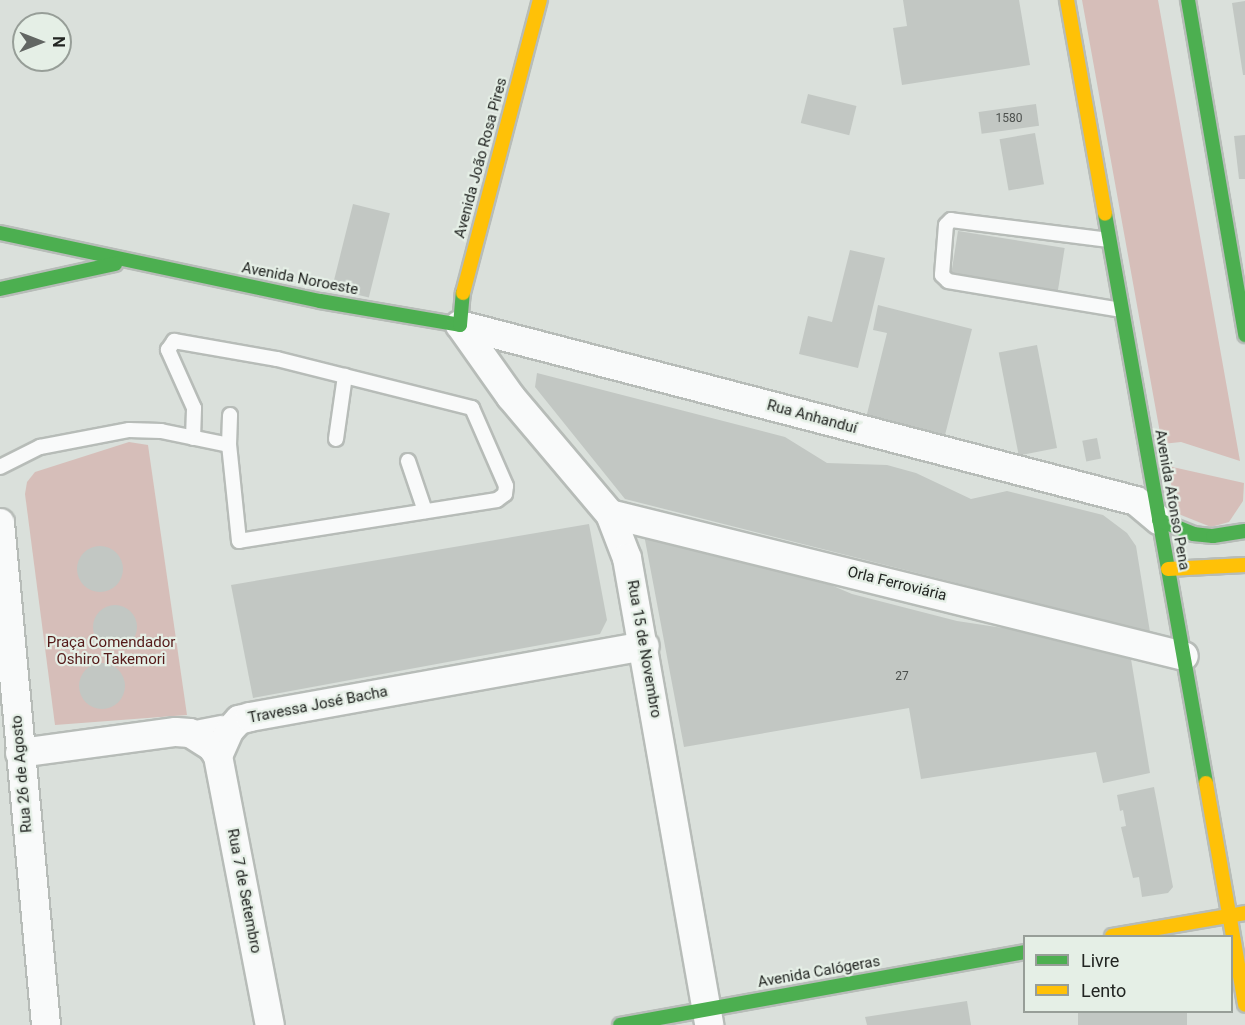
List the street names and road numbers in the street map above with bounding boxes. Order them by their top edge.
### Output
street label: Avenida João Rosa Pires [451,76,511,240]
street label: Avenida Noroeste [240,259,360,299]
street label: Rua Anhanduí [765,396,859,438]
street label: Avenida Afonso Pena [1151,428,1193,572]
street label: Orla Ferroviária [846,563,948,605]
street label: Rua 15 de Novembro [623,579,665,719]
street label: Travessa José Bacha [247,683,389,727]
street label: Rua 26 de Agosto [8,714,36,834]
street label: Rua 7 de Setembro [223,827,265,955]
street label: Avenida Calógeras [756,952,882,992]

